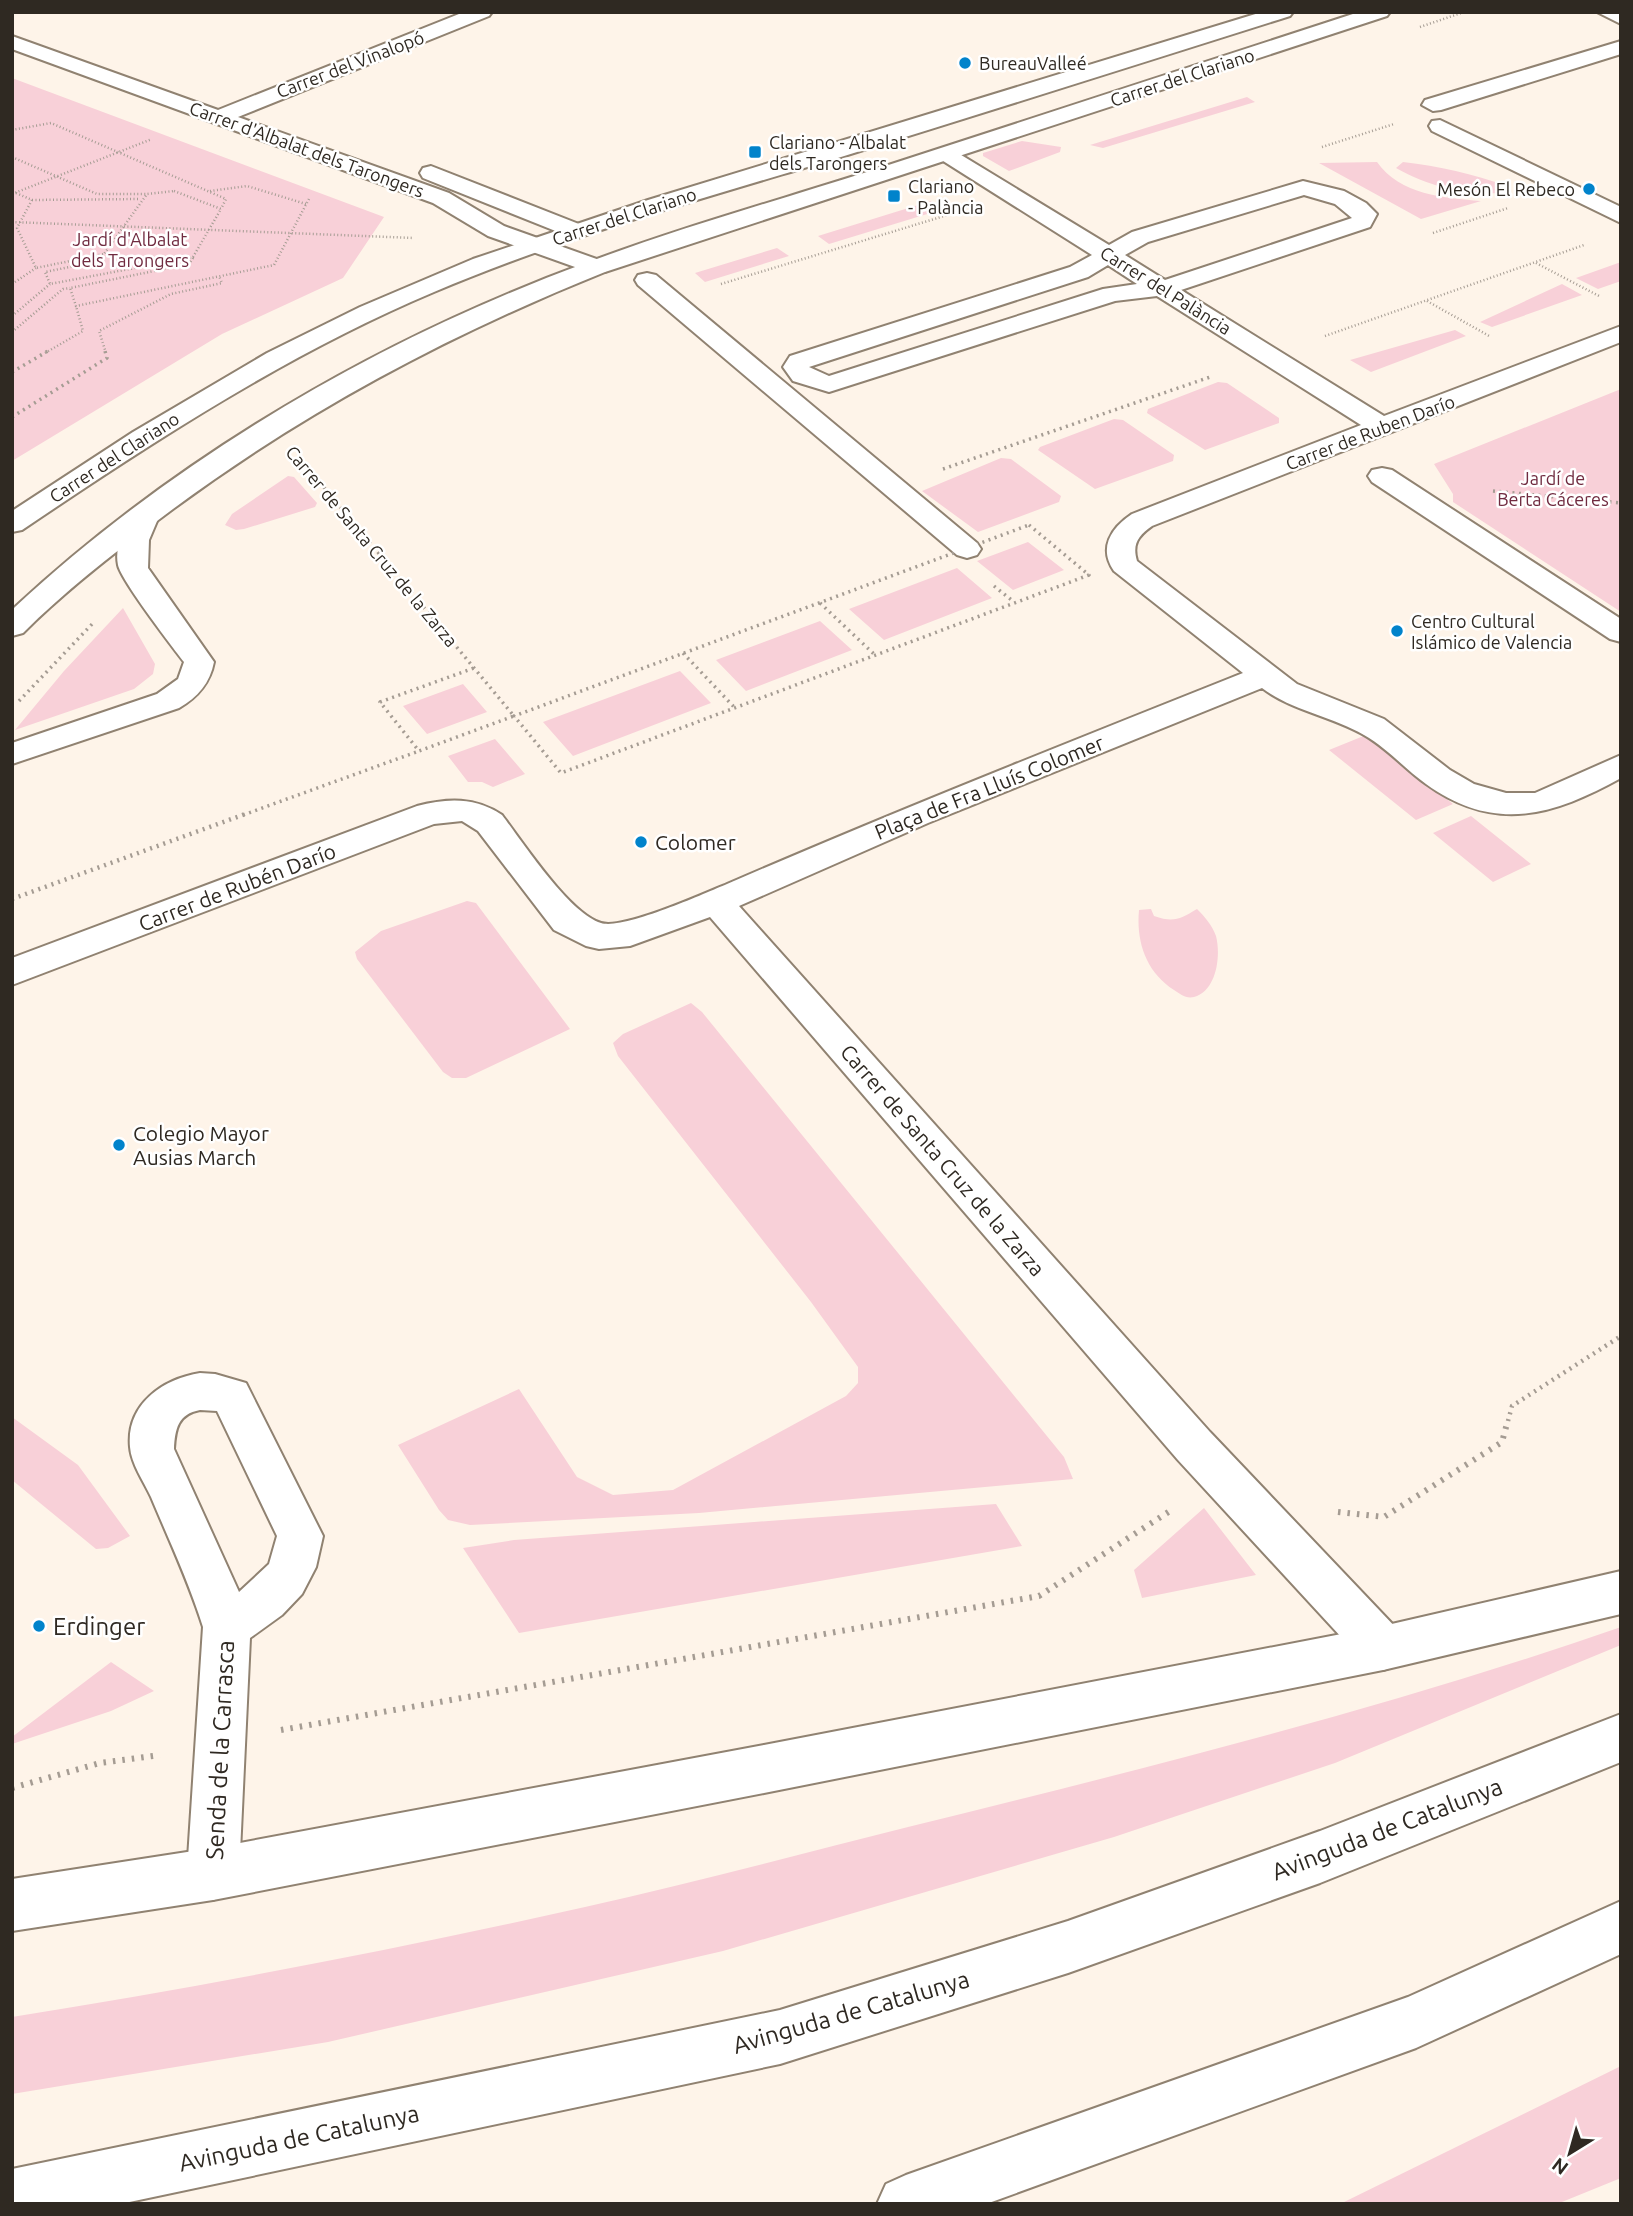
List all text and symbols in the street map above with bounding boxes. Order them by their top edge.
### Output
street label: Carrer del Vinalopó [273,27,427,101]
street label: Carrer del Clariano [1107,44,1257,110]
place label: BureauValleé [979,53,1087,73]
marker: BureauValleé [957,55,973,71]
street label: Carrer d'Albalat dels Tarongers [187,97,427,201]
place label: Clariano - Albalat dels Tarongers [769,132,906,173]
marker: Clariano - Albalat dels Tarongers [747,144,763,160]
place label: Clariano - Palància [908,176,983,217]
place label: Mesón El Rebeco [1437,179,1575,199]
marker: Mesón El Rebeco [1581,181,1597,197]
street label: Carrer del Clariano [549,183,699,249]
marker: Clariano - Palància [886,188,902,204]
park label: Jardí d'Albalat dels Tarongers [71,229,189,270]
street label: Carrer del Palància [1097,242,1235,338]
street label: Carrer de Ruben Darío [1283,391,1457,473]
street label: Carrer del Clariano [45,408,183,506]
street label: Carrer de Santa Cruz de la Zarza [282,442,462,650]
park label: Jardí de Berta Cáceres [1497,468,1609,509]
place label: Centro Cultural Islámico de Valencia [1411,611,1572,652]
marker: Centro Cultural Islámico de Valencia [1389,623,1405,639]
street label: Plaça de Fra Lluís Colomer [871,730,1107,844]
place label: Colomer [655,830,736,854]
marker: Colomer [633,834,649,850]
street label: Carrer de Rubén Darío [135,838,339,936]
street label: Carrer de Santa Cruz de la Zarza [836,1039,1050,1281]
place label: Colegio Mayor Ausias March [133,1121,269,1169]
marker: Colegio Mayor Ausias March [111,1137,127,1153]
place label: Erdinger [53,1613,145,1640]
marker: Erdinger [31,1618,47,1634]
street label: Senda de la Carrasca [201,1640,239,1860]
street label: Avinguda de Catalunya [1268,1773,1506,1885]
street label: Avinguda de Catalunya [730,1965,972,2059]
street label: Avinguda de Catalunya [176,2099,422,2177]
north arrow [1535,2118,1605,2188]
text: N [1547,2154,1572,2180]

